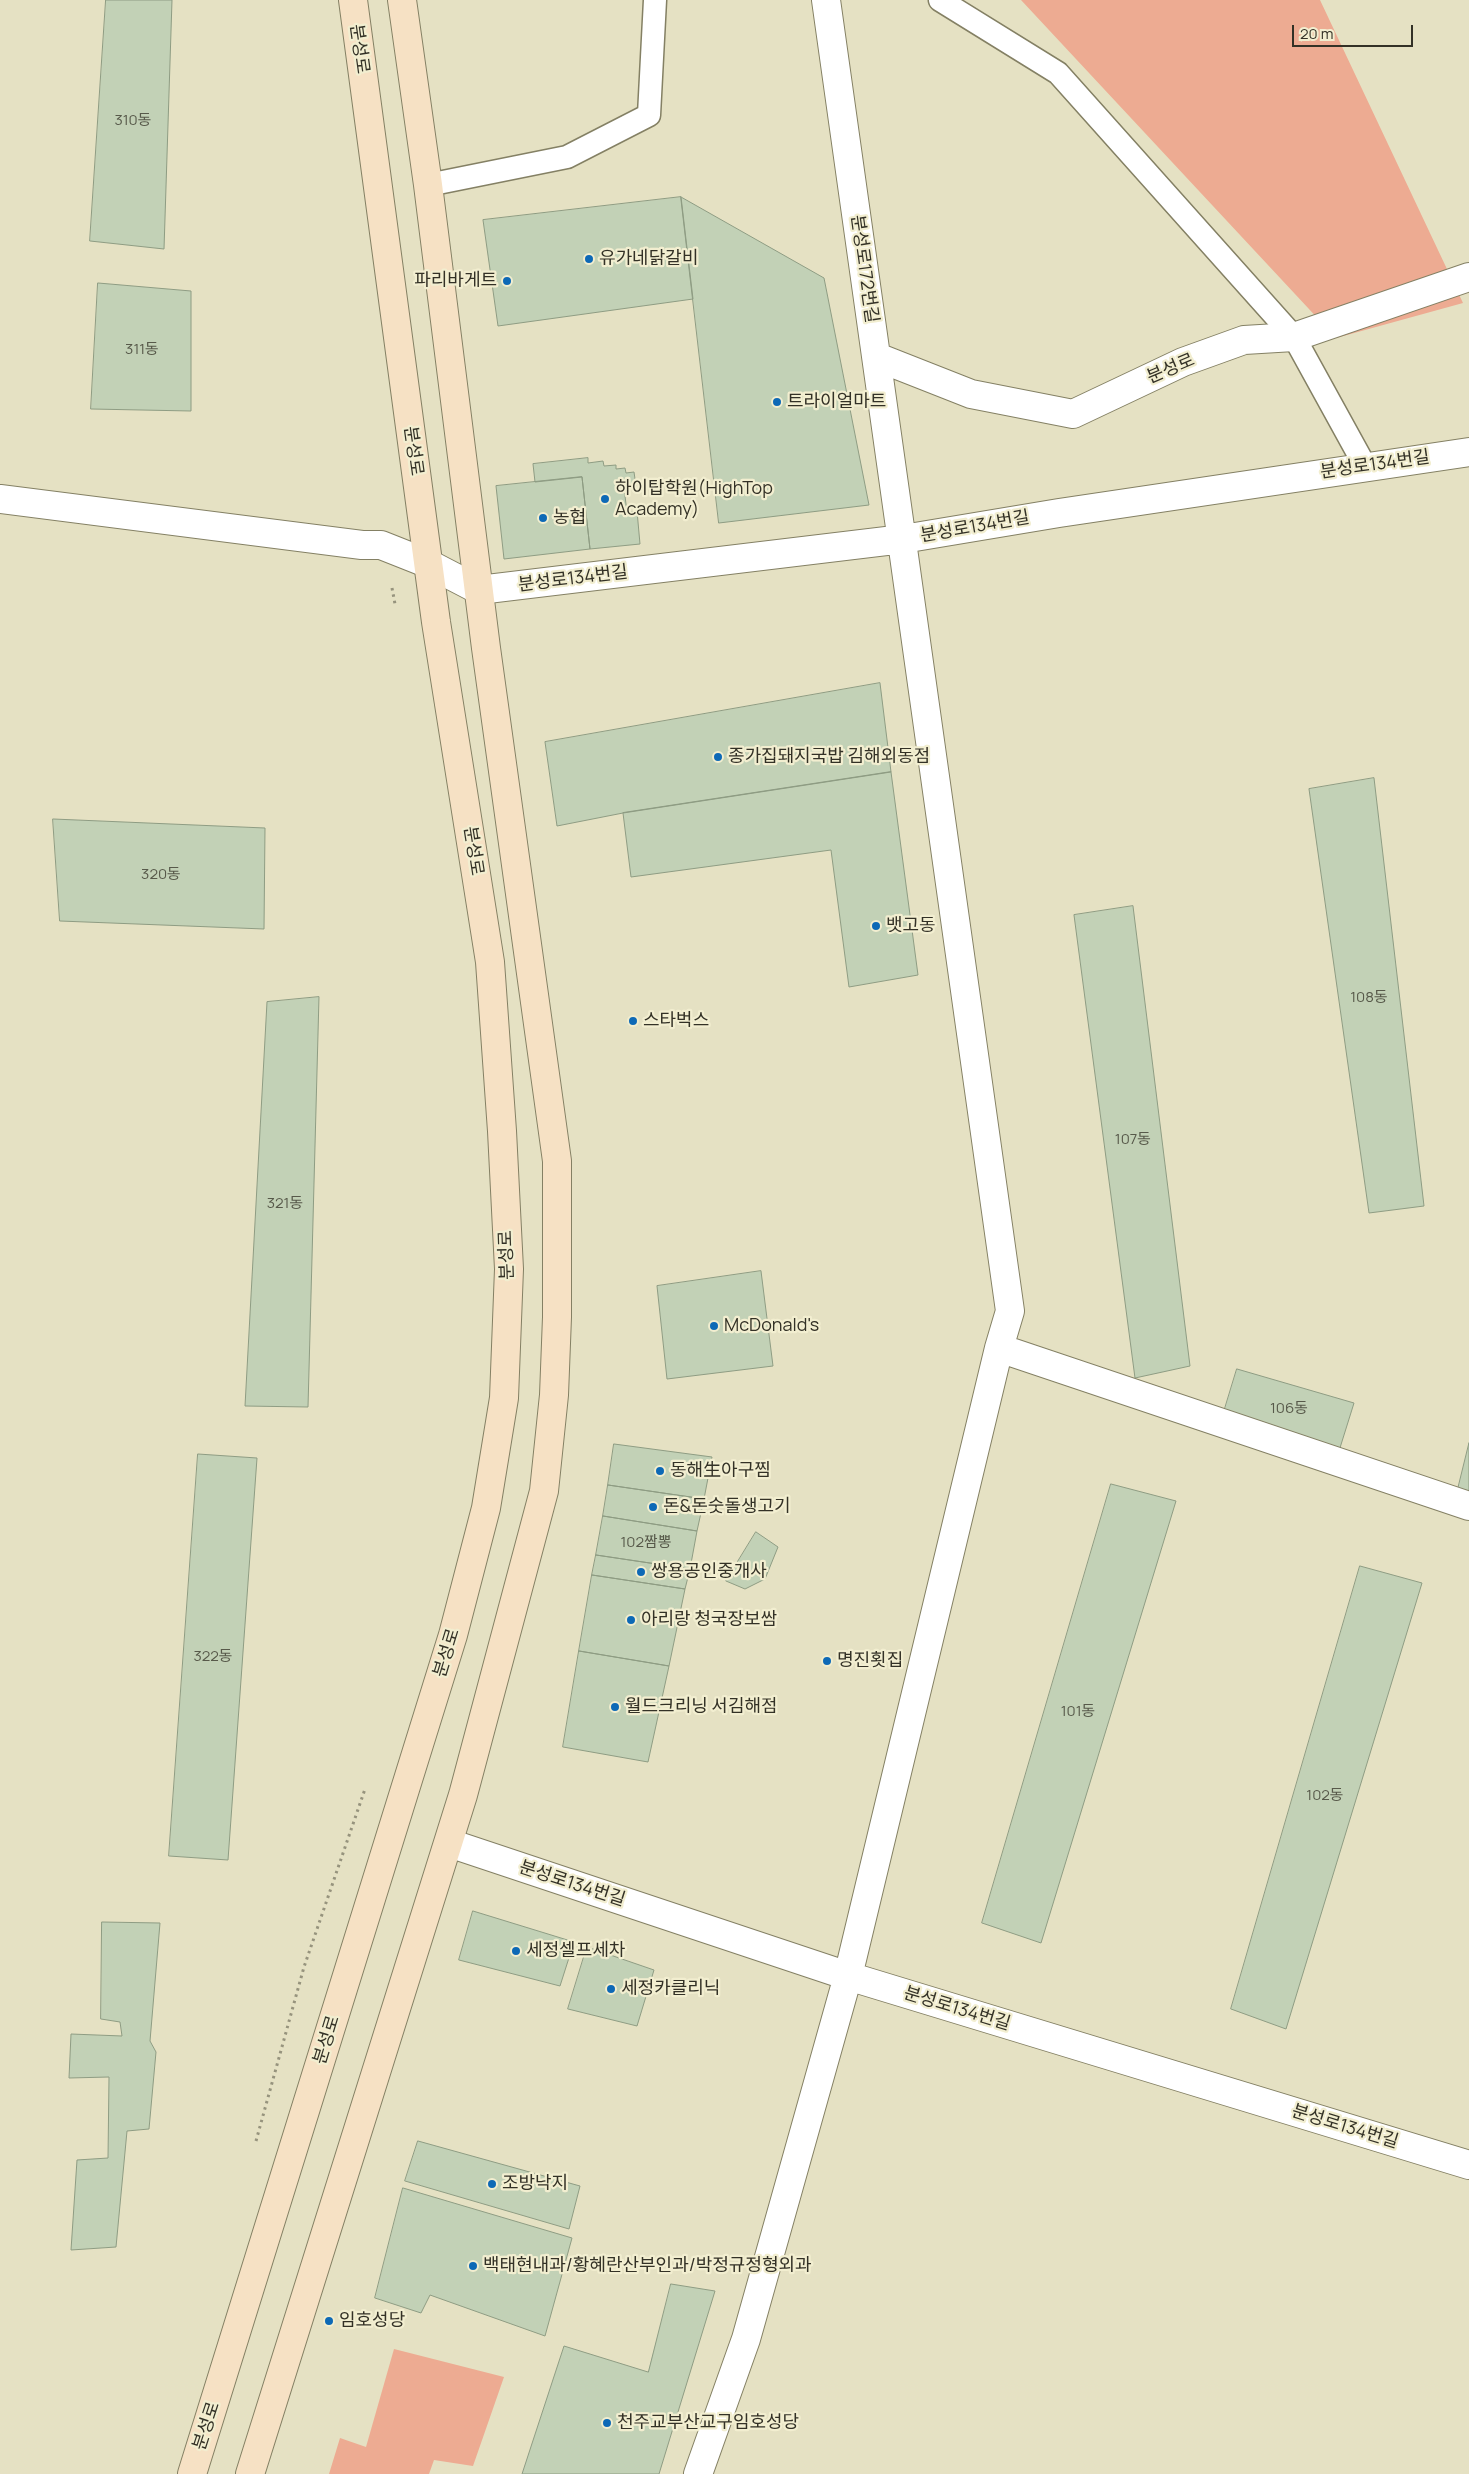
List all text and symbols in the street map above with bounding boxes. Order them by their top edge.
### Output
scale bar [1294,15,1415,47]
street label: 분성로 [345,23,373,75]
text: 20 m [1300,23,1333,44]
house number: 310동 [114,112,152,130]
street label: 분성로172번길 [846,213,882,325]
place label: 유가네닭갈비 [599,248,698,270]
marker: 유가네닭갈비 [583,253,595,265]
place label: 파리바게트 [414,270,497,292]
marker: 파리바게트 [501,275,513,287]
house number: 311동 [125,341,159,359]
street label: 분성로 [1144,349,1198,389]
place label: 트라이얼마트 [787,391,886,413]
marker: 트라이얼마트 [771,396,783,408]
street label: 분성로 [399,425,427,477]
street label: 분성로134번길 [1319,447,1431,483]
place label: 하이탑학원(HighTop Academy) [615,478,773,520]
marker: 하이탑학원(HighTop Academy) [599,493,611,505]
place label: 농협 [553,507,586,529]
street label: 분성로134번길 [919,507,1031,547]
marker: 농협 [537,512,549,524]
street label: 분성로134번길 [517,562,629,596]
place label: 종가집돼지국밥 김해외동점 [728,746,930,768]
marker: 종가집돼지국밥 김해외동점 [712,751,724,763]
street label: 분성로 [458,825,488,877]
house number: 320동 [141,866,181,884]
place label: 뱃고동 [886,915,936,937]
marker: 뱃고동 [870,920,882,932]
house number: 108동 [1350,989,1388,1007]
place label: 스타벅스 [643,1010,709,1032]
marker: 스타벅스 [627,1015,639,1027]
house number: 107동 [1115,1131,1151,1149]
house number: 321동 [267,1195,303,1213]
street label: 분성로 [495,1230,519,1280]
place label: McDonald's [724,1315,819,1337]
marker: McDonald's [708,1320,720,1332]
house number: 106동 [1270,1400,1308,1418]
place label: 동해生아구찜 [670,1460,771,1482]
marker: 동해生아구찜 [654,1465,666,1477]
place label: 돈&돈숫돌생고기 [663,1496,791,1518]
marker: 돈&돈숫돌생고기 [647,1501,659,1513]
house number: 102짬뽕 [620,1534,672,1552]
place label: 쌍용공인중개사 [651,1561,767,1583]
marker: 쌍용공인중개사 [635,1566,647,1578]
place label: 아리랑 청국장보쌈 [641,1609,777,1631]
marker: 아리랑 청국장보쌈 [625,1614,637,1626]
street label: 분성로 [429,1626,465,1680]
house number: 322동 [193,1648,233,1666]
place label: 명진횟집 [837,1650,903,1672]
marker: 명진횟집 [821,1655,833,1667]
place label: 월드크리닝 서김해점 [625,1696,778,1718]
marker: 월드크리닝 서김해점 [609,1701,621,1713]
house number: 101동 [1061,1703,1095,1721]
house number: 102동 [1306,1787,1344,1805]
street label: 분성로134번길 [516,1857,628,1911]
place label: 세정셀프세차 [526,1940,625,1962]
marker: 세정셀프세차 [510,1945,522,1957]
place label: 세정카클리닉 [621,1978,720,2000]
marker: 세정카클리닉 [605,1983,617,1995]
street label: 분성로134번길 [901,1983,1013,2035]
street label: 분성로 [309,2013,345,2067]
street label: 분성로134번길 [1289,2101,1401,2153]
place label: 조방낙지 [502,2173,568,2195]
marker: 조방낙지 [486,2178,498,2190]
place label: 백태현내과/황혜란산부인과/박정규정형외과 [483,2255,812,2277]
marker: 백태현내과/황혜란산부인과/박정규정형외과 [467,2260,479,2272]
place label: 임호성당 [339,2310,405,2332]
marker: 임호성당 [323,2315,335,2327]
street label: 분성로 [189,2399,225,2453]
place label: 천주교부산교구임호성당 [617,2412,799,2434]
marker: 천주교부산교구임호성당 [601,2417,613,2429]

